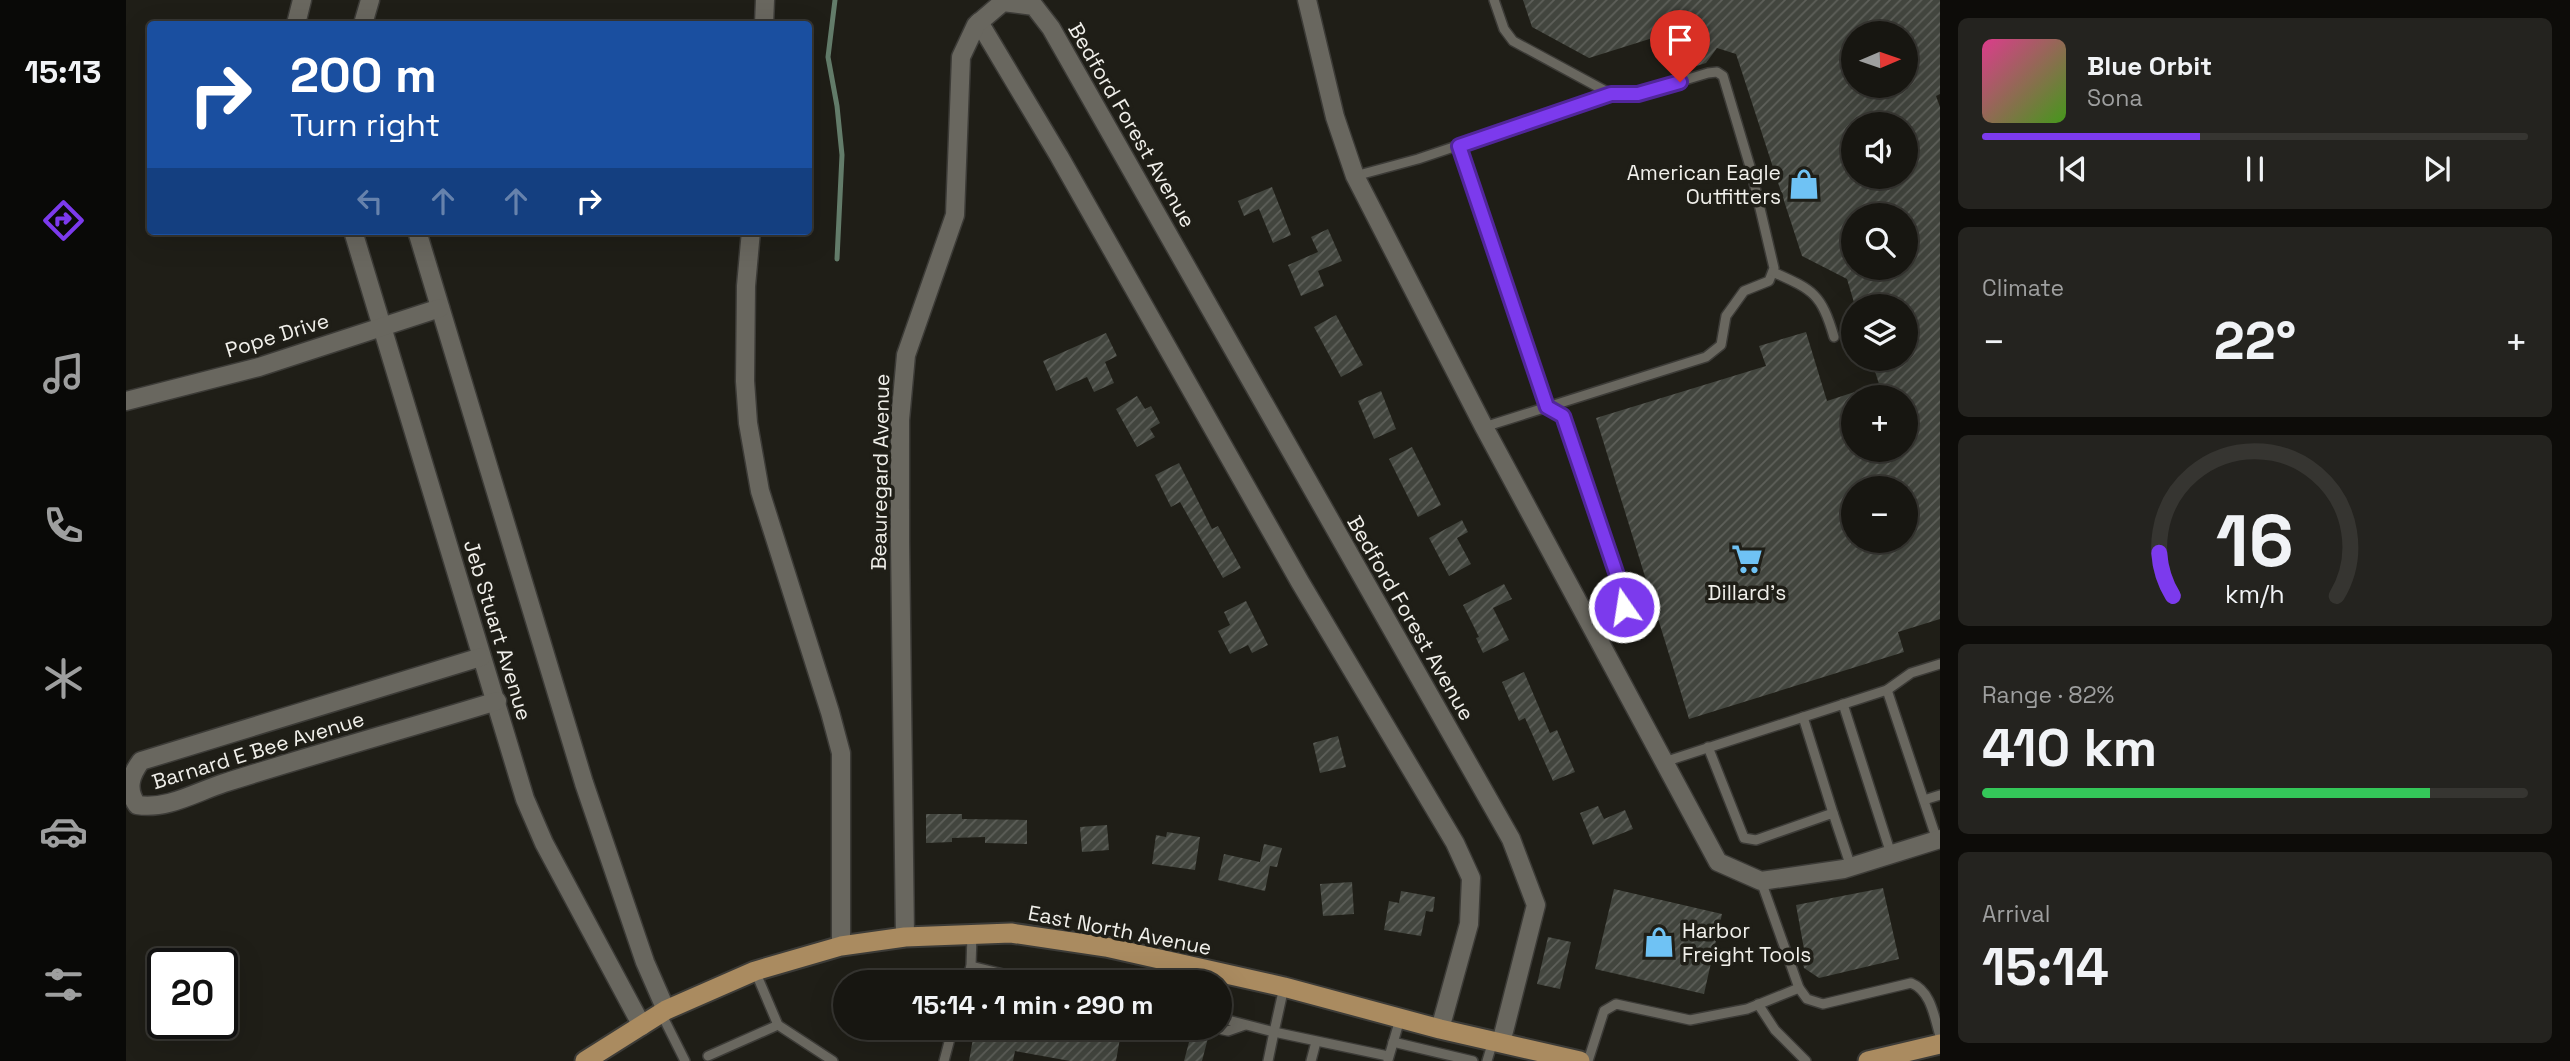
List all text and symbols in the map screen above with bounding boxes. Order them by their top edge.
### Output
pin [1650,10,1710,82]
street label: Bedford Forest Avenue [1062,18,1202,232]
icon: arrive [1661,21,1699,59]
north arrow [1841,21,1918,98]
map controls [1841,21,1918,553]
text: 200 m [290,44,437,106]
icon: right [175,49,266,140]
text: Blue Orbit [2087,49,2212,83]
text: 15:13 [24,52,102,92]
text: Sona [2087,83,2143,113]
text: Turn right [290,105,440,145]
button: sound [1841,112,1918,189]
icon: previous [2054,150,2092,188]
icon: pause [2236,150,2274,188]
icon: next [2418,150,2456,188]
place label: American Eagle Outfitters [1627,159,1781,210]
shop icon: American Eagle Outfitters [1787,167,1821,201]
icon: left [351,182,389,220]
icon: ahead [424,182,462,220]
icon: ahead [497,182,535,220]
icon: right [570,182,608,220]
icon: directions [39,196,88,245]
button: search [1841,203,1918,280]
text: Climate [1982,273,2064,303]
button: layers [1841,294,1918,371]
street label: Pope Drive [222,306,332,364]
text: 22° [2214,308,2296,374]
text: − [1982,318,2006,366]
text: + [2504,318,2528,366]
icon: music [39,349,88,398]
street label: Beauregard Avenue [865,373,895,571]
button: + [1841,385,1918,462]
button: − [1841,476,1918,553]
text: 16 [2216,495,2294,588]
icon: phone [39,501,88,550]
street label: Bedford Forest Avenue [1341,511,1481,725]
street label: Jeb Stuart Avenue [458,536,538,724]
supermarket icon: Dillard's [1730,542,1764,576]
position arrow [1587,570,1661,644]
text: km/h [2225,578,2285,610]
place label: Dillard's [1708,579,1786,606]
icon: climate [39,654,88,703]
text: Range · 82% [1982,680,2114,710]
street label: Barnard E Bee Avenue [149,705,367,795]
text: 410 km [1982,715,2157,781]
icon: car [39,807,88,856]
street label: East North Avenue [1026,899,1214,961]
text: Arrival [1982,899,2050,929]
place label: Harbor Freight Tools [1682,917,1811,968]
shop icon: Harbor Freight Tools [1642,925,1676,959]
text: 15:14 [1982,934,2109,1000]
speed limit sign: 20 [147,948,238,1039]
icon: filters [39,960,88,1009]
text: 15:14 · 1 min · 290 m [912,988,1153,1022]

